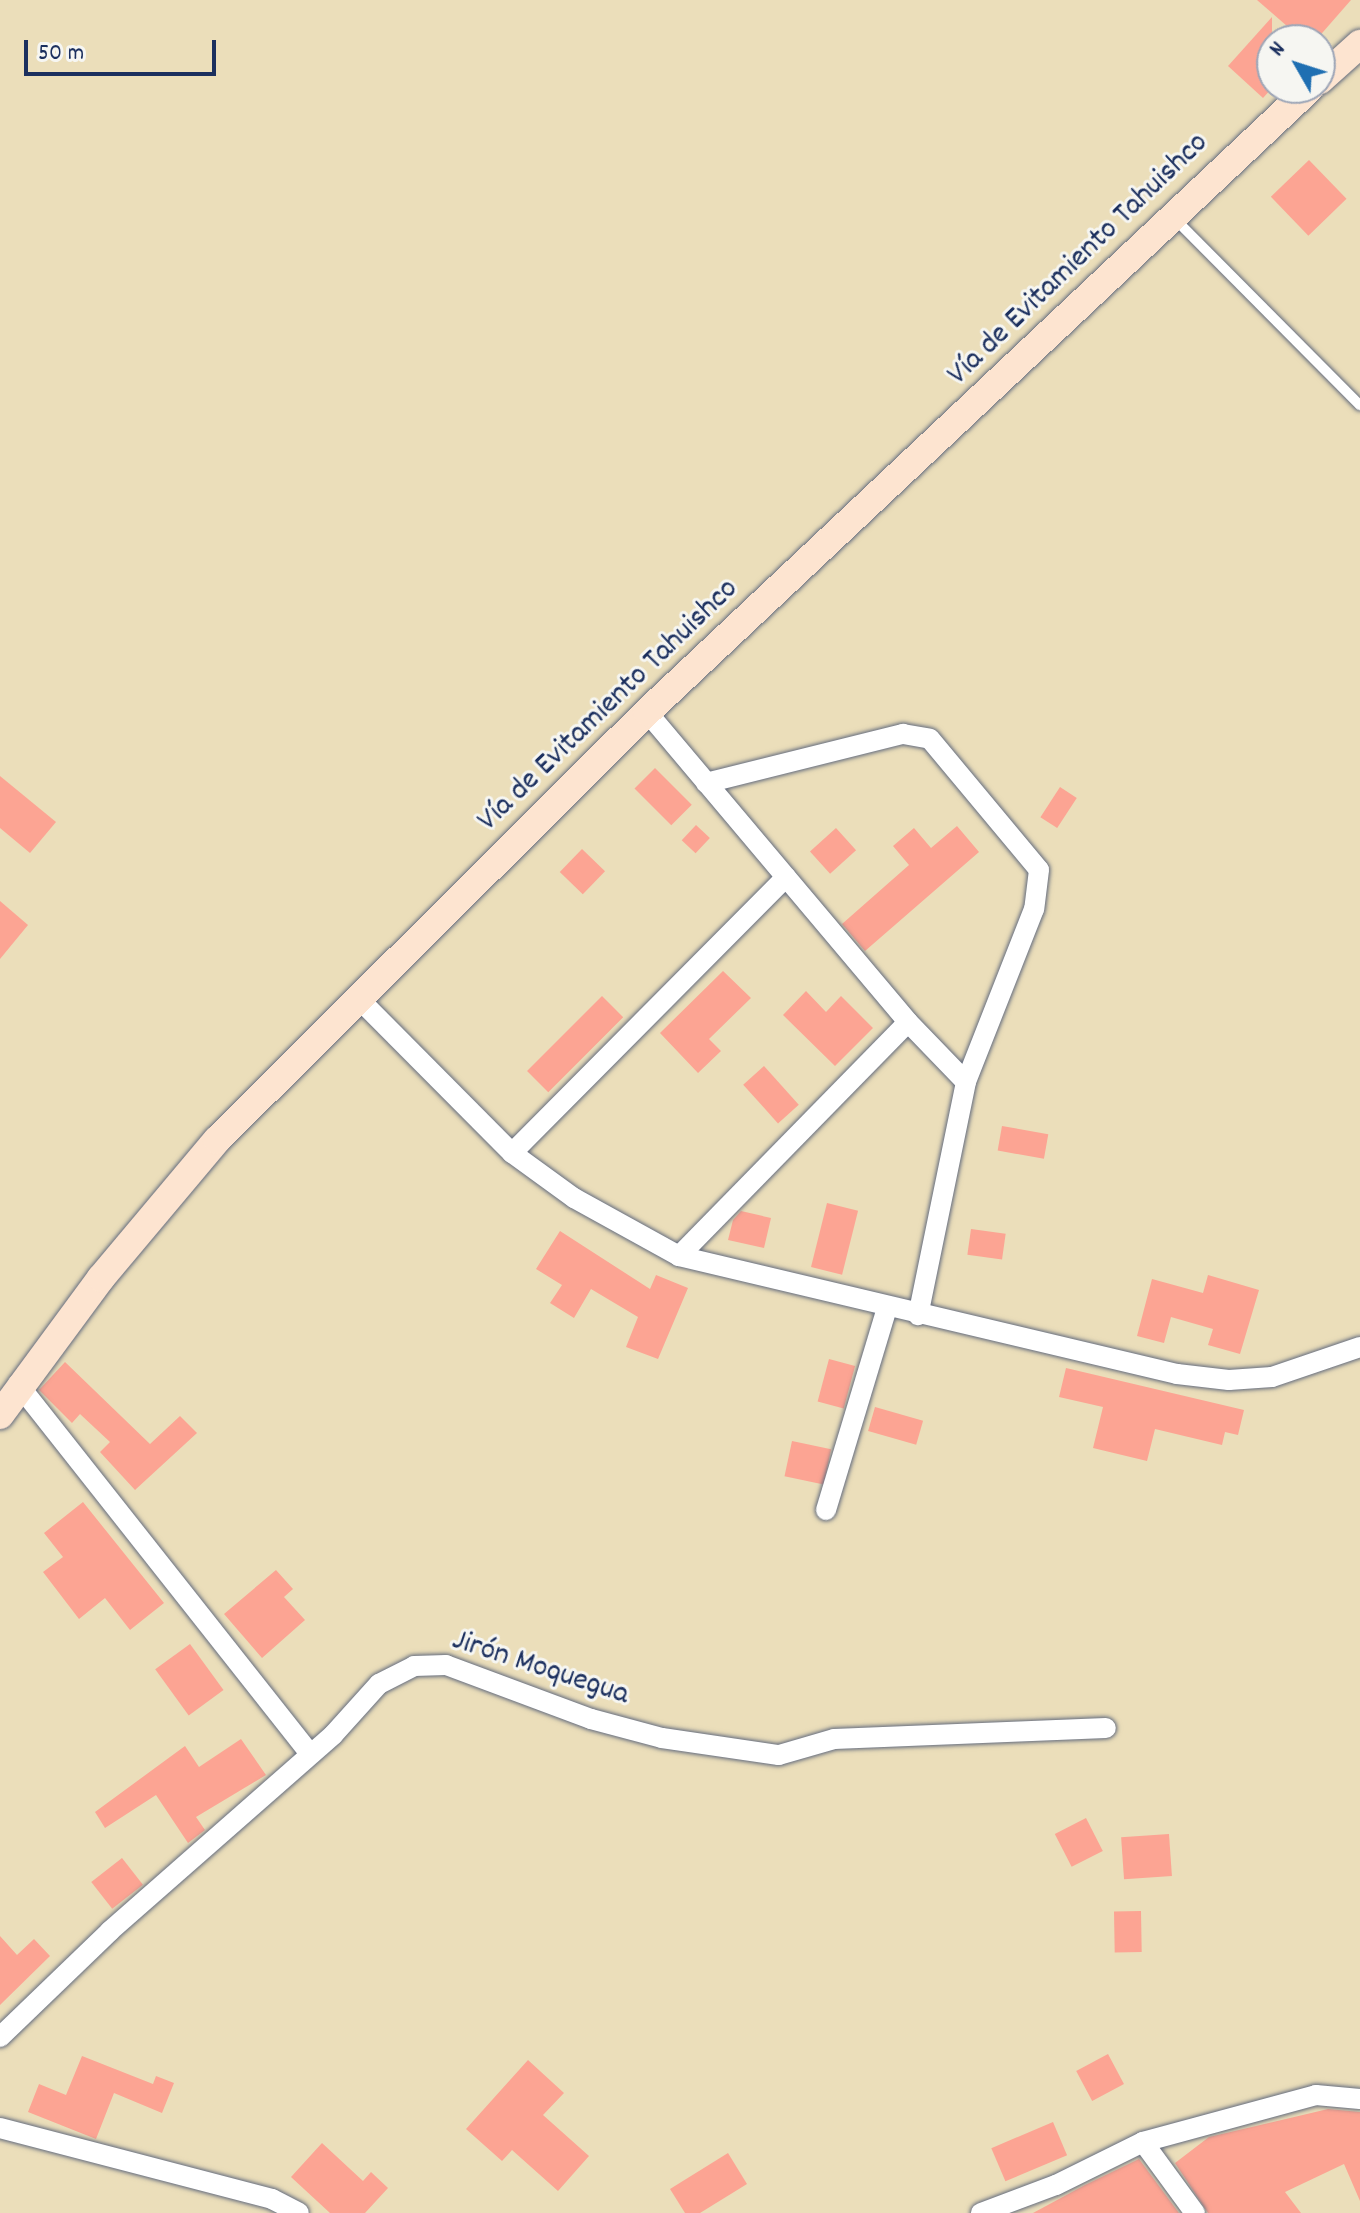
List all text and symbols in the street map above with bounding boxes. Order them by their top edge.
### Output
scale bar [28,24,220,74]
north arrow [1256,24,1336,104]
text: N [1263,36,1294,64]
text: 50 m [38,37,84,71]
street label: Vía de Evitamiento Tahuishco [940,125,1218,395]
street label: Vía de Evitamiento Tahuishco [470,571,748,841]
street label: Jirón Moquegua [447,1622,633,1716]

